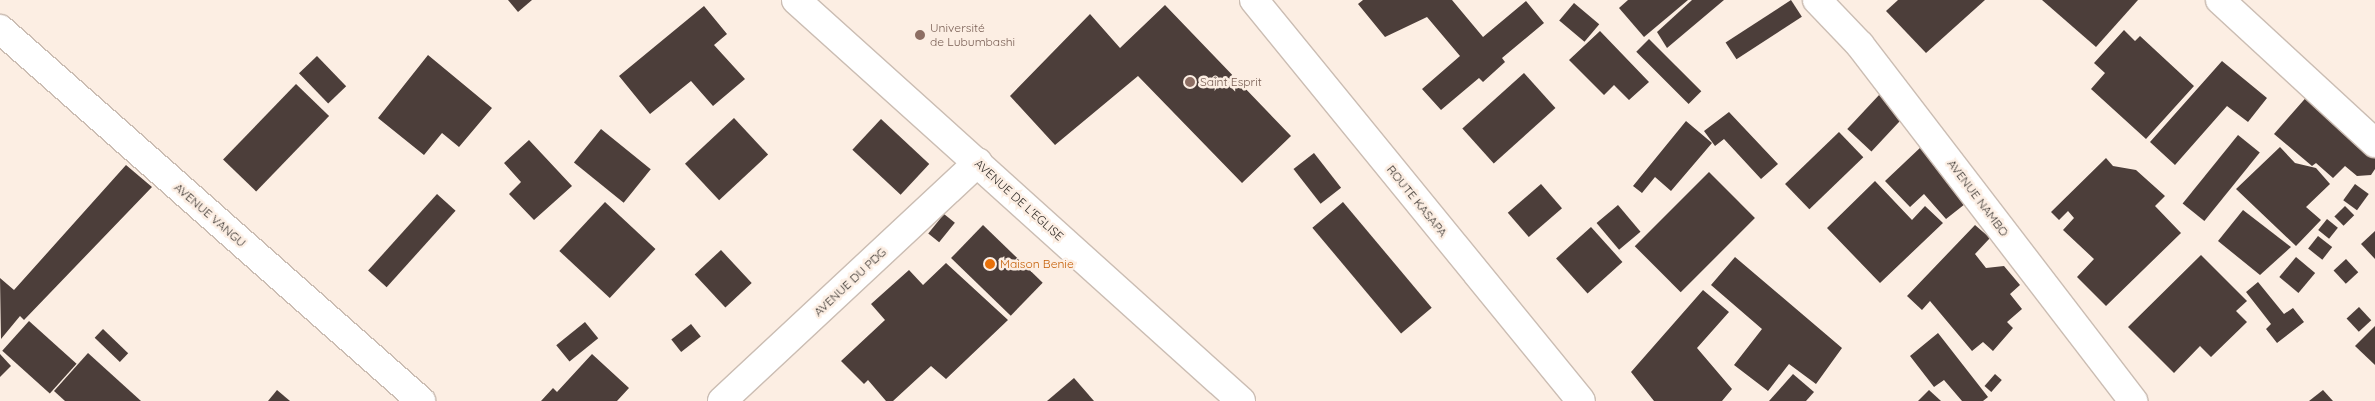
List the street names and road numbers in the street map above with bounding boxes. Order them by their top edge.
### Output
street label: AVENUE DE L'EGLISE [972,156,1066,244]
street label: AVENUE NAMBO [1944,157,2012,239]
street label: ROUTE KASAPA [1384,162,1450,240]
street label: AVENUE VANGU [171,180,249,250]
street label: AVENUE DU PDG [811,245,889,319]

